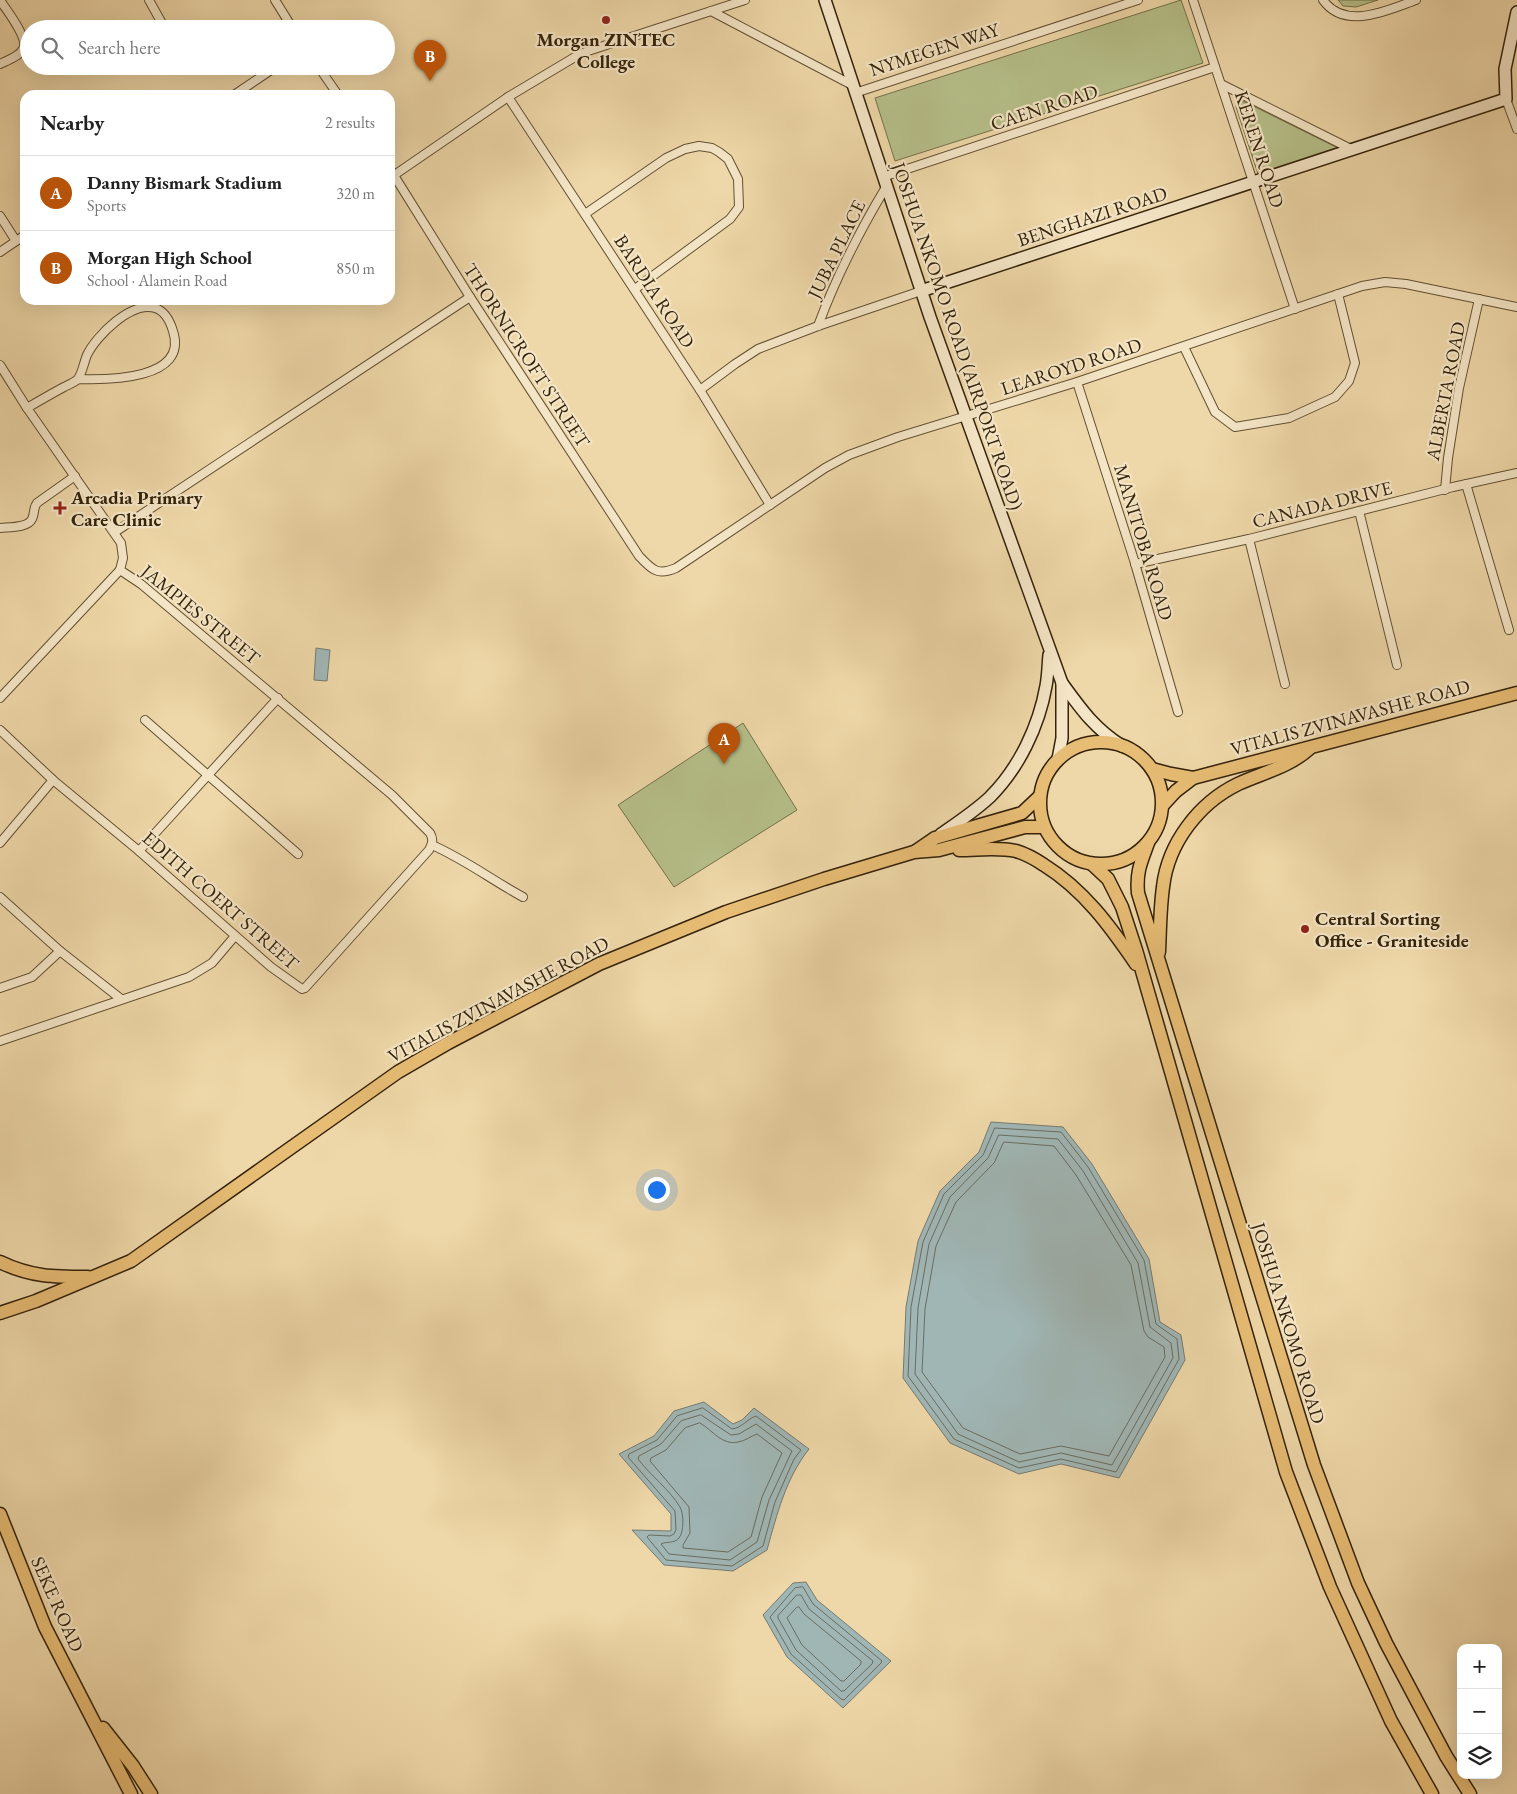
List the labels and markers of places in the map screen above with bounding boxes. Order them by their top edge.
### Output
marker: Morgan ZINTEC College [600,14,612,26]
place label: Morgan ZINTEC College [537,27,675,74]
pin: B [414,40,446,81]
place label: Arcadia Primary Care Clinic [70,485,204,532]
marker: Arcadia Primary Care Clinic [53,501,67,515]
pin: A [708,723,740,764]
place label: Central Sorting Office - Graniteside [1315,906,1469,953]
marker: Central Sorting Office - Graniteside [1299,923,1311,935]

